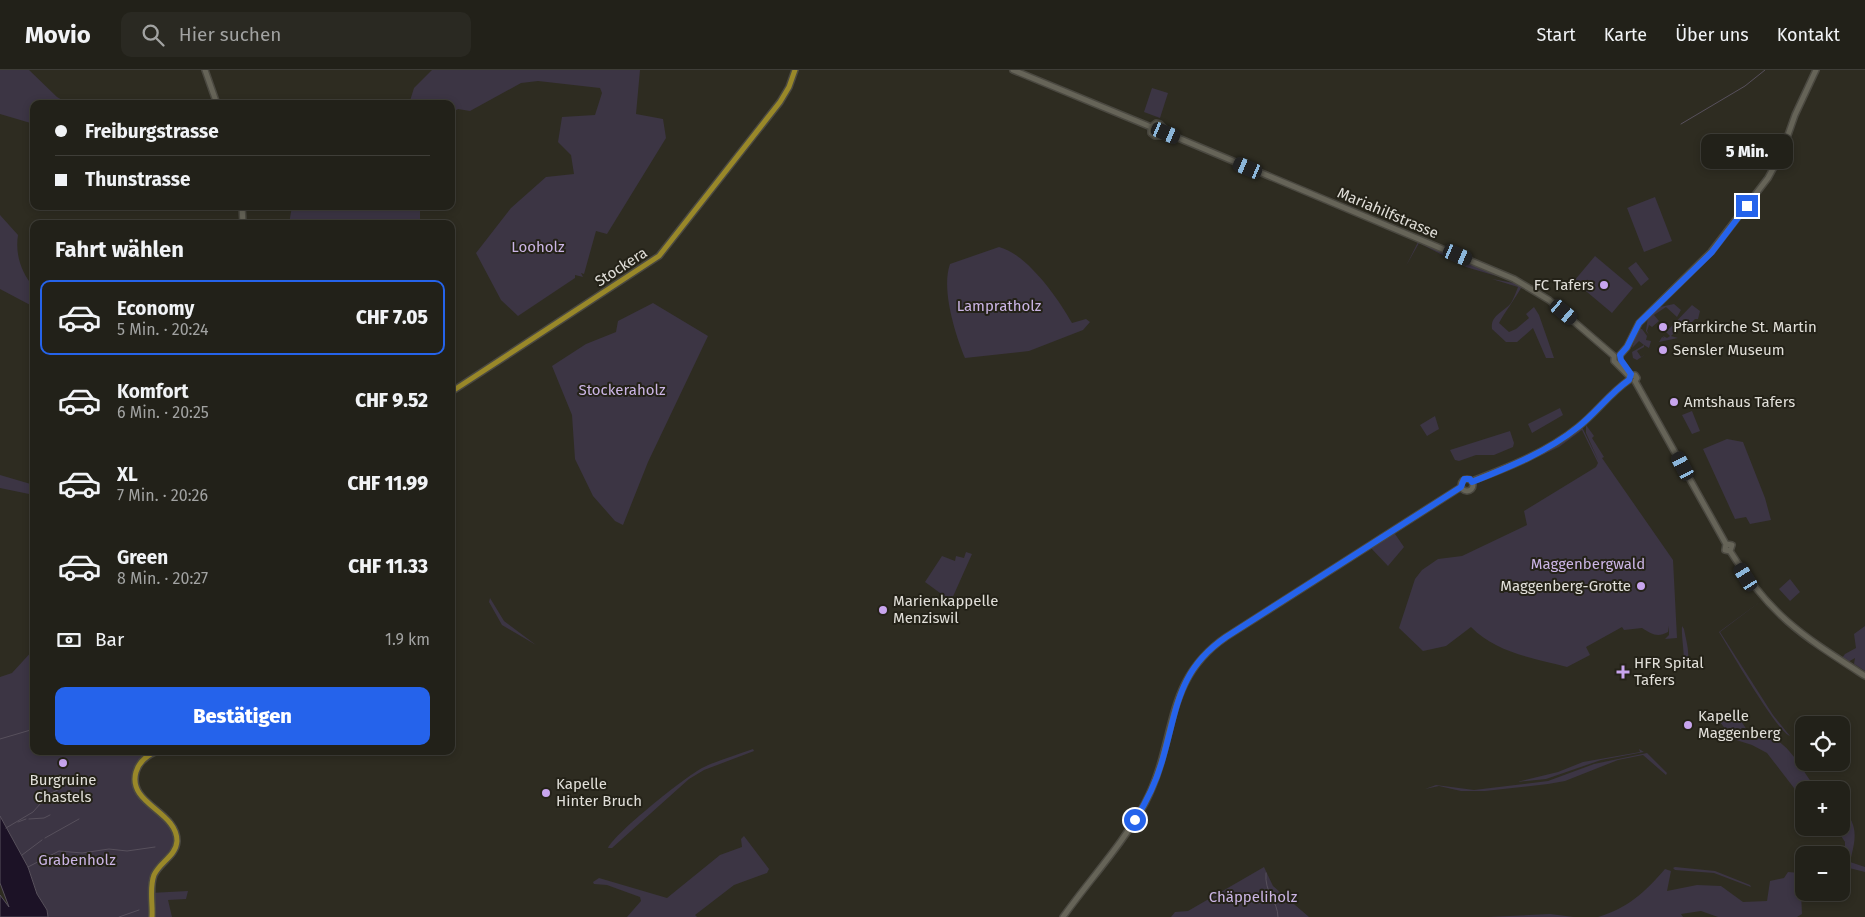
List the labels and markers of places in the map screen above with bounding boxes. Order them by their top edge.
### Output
place label: FC Tafers [1534,276,1594,294]
marker: FC Tafers [1598,279,1610,291]
place label: Pfarrkirche St. Martin [1673,318,1817,336]
marker: Pfarrkirche St. Martin [1657,321,1669,333]
place label: Sensler Museum [1673,341,1785,359]
marker: Sensler Museum [1657,344,1669,356]
place label: Amtshaus Tafers [1684,393,1795,411]
marker: Amtshaus Tafers [1668,396,1680,408]
place label: Maggenberg-Grotte [1500,577,1631,595]
marker: Maggenberg-Grotte [1635,580,1647,592]
place label: Marienkappelle Menziswil [893,592,998,627]
marker: Marienkappelle Menziswil [877,604,889,616]
place label: HFR Spital Tafers [1634,654,1704,689]
marker: HFR Spital Tafers [1616,665,1630,679]
place label: Kapelle Maggenberg [1698,707,1781,742]
marker: Kapelle Maggenberg [1682,719,1694,731]
marker: Burgruine Chastels [57,757,69,769]
place label: Burgruine Chastels [30,771,96,806]
place label: Kapelle Hinter Bruch [556,775,642,810]
marker: Kapelle Hinter Bruch [540,787,552,799]

